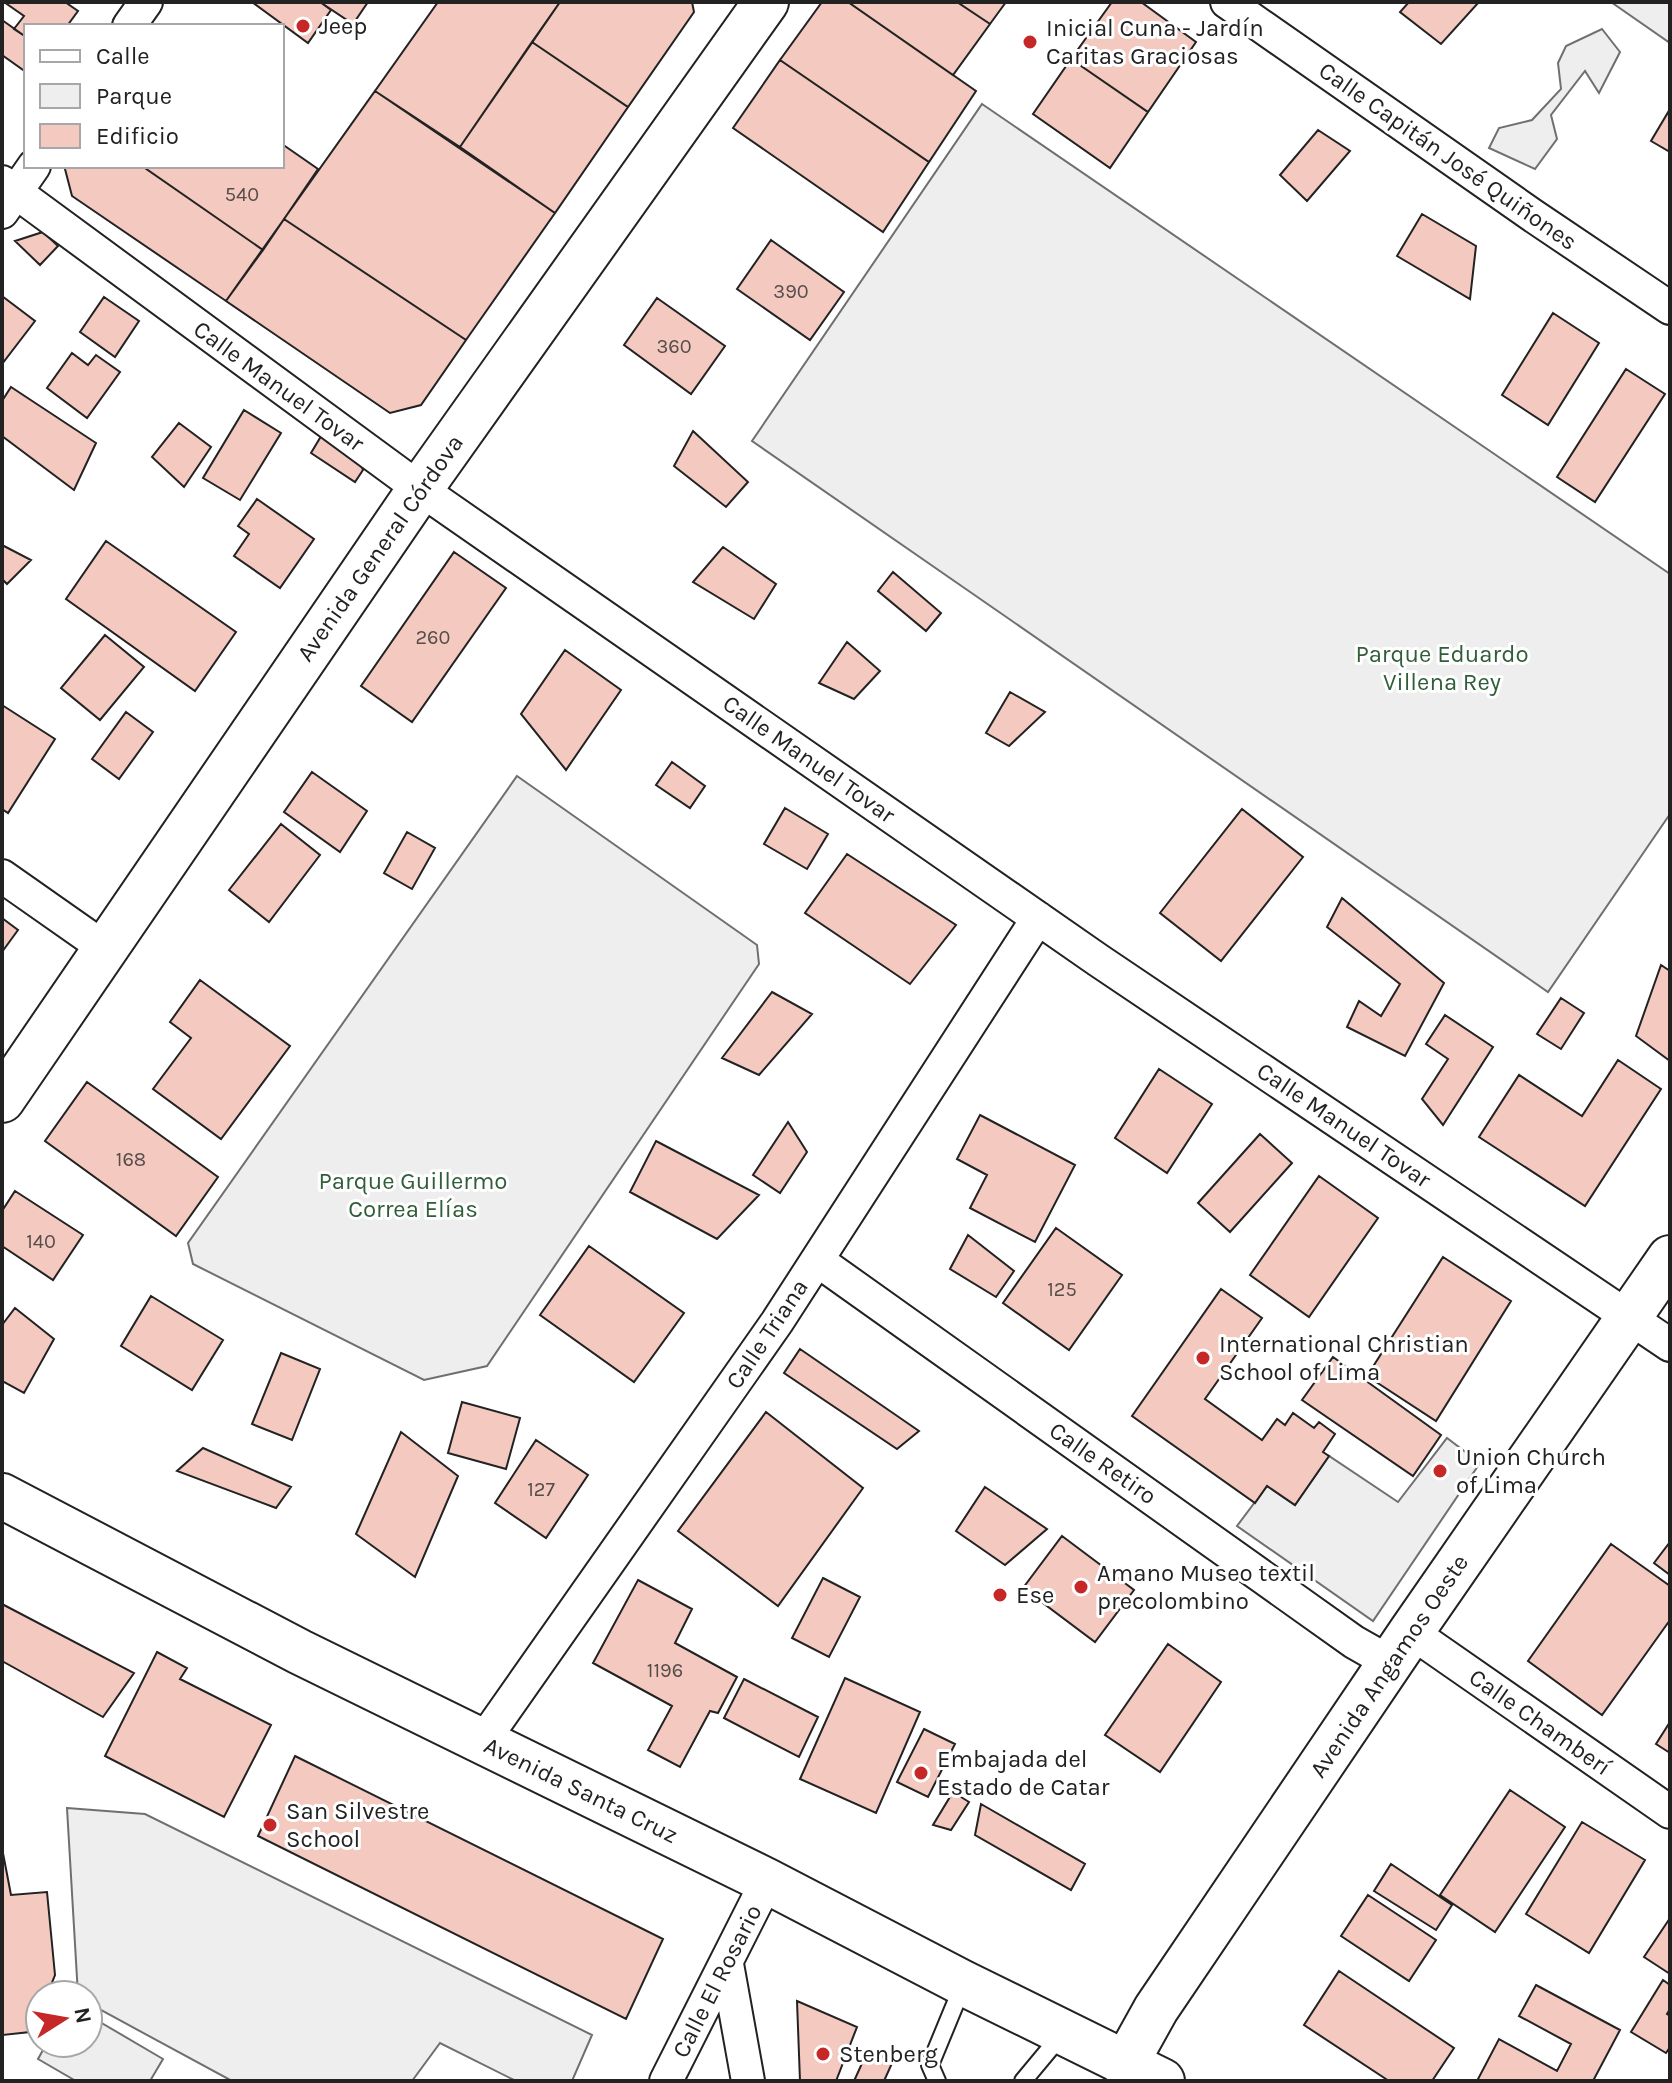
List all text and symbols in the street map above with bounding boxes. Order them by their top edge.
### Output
place label: Jeep [319,12,367,40]
place label: Inicial Cuna - Jardín Caritas Graciosas [1046,14,1264,70]
marker: Jeep [294,17,312,35]
legend [24,24,284,168]
marker: Inicial Cuna - Jardín Caritas Graciosas [1021,33,1039,51]
text: Calle [96,42,150,70]
street label: Calle Capitán José Quiñones [1314,56,1582,256]
text: Parque [96,82,172,110]
text: Edificio [96,122,179,150]
house number: 540 [225,183,259,206]
house number: 390 [773,280,809,303]
street label: Calle Manuel Tovar [188,315,370,457]
house number: 360 [656,335,692,358]
street label: Avenida General Córdova [291,429,469,667]
house number: 260 [416,626,450,649]
park label: Parque Eduardo Villena Rey [1355,640,1529,696]
street label: Calle Manuel Tovar [717,689,901,829]
street label: Calle Manuel Tovar [1252,1056,1437,1194]
house number: 168 [116,1148,146,1171]
park label: Parque Guillermo Correa Elías [319,1167,507,1223]
house number: 140 [26,1230,56,1253]
street label: Calle Triana [720,1274,814,1394]
house number: 125 [1047,1278,1077,1301]
place label: International Christian School of Lima [1219,1330,1469,1386]
marker: International Christian School of Lima [1194,1349,1212,1367]
street label: Calle Retiro [1044,1416,1162,1510]
place label: Union Church of Lima [1456,1443,1606,1499]
marker: Union Church of Lima [1431,1462,1449,1480]
house number: 127 [527,1478,555,1501]
street label: Avenida Angamos Oeste [1304,1549,1474,1783]
place label: Amano Museo textil precolombino [1097,1559,1315,1615]
marker: Amano Museo textil precolombino [1072,1578,1090,1596]
place label: Ese [1016,1581,1054,1609]
marker: Ese [991,1586,1009,1604]
house number: 1196 [647,1659,683,1682]
street label: Calle Chamberí [1464,1663,1617,1782]
street label: Avenida Santa Cruz [480,1731,682,1849]
place label: Embajada del Estado de Catar [937,1745,1110,1801]
marker: Embajada del Estado de Catar [912,1764,930,1782]
place label: San Silvestre School [286,1797,429,1853]
marker: San Silvestre School [261,1816,279,1834]
street label: Calle El Rosario [666,1900,768,2062]
north arrow [24,1979,104,2059]
text: N [68,2005,97,2026]
place label: Stenberg [839,2040,938,2068]
marker: Stenberg [814,2045,832,2063]

